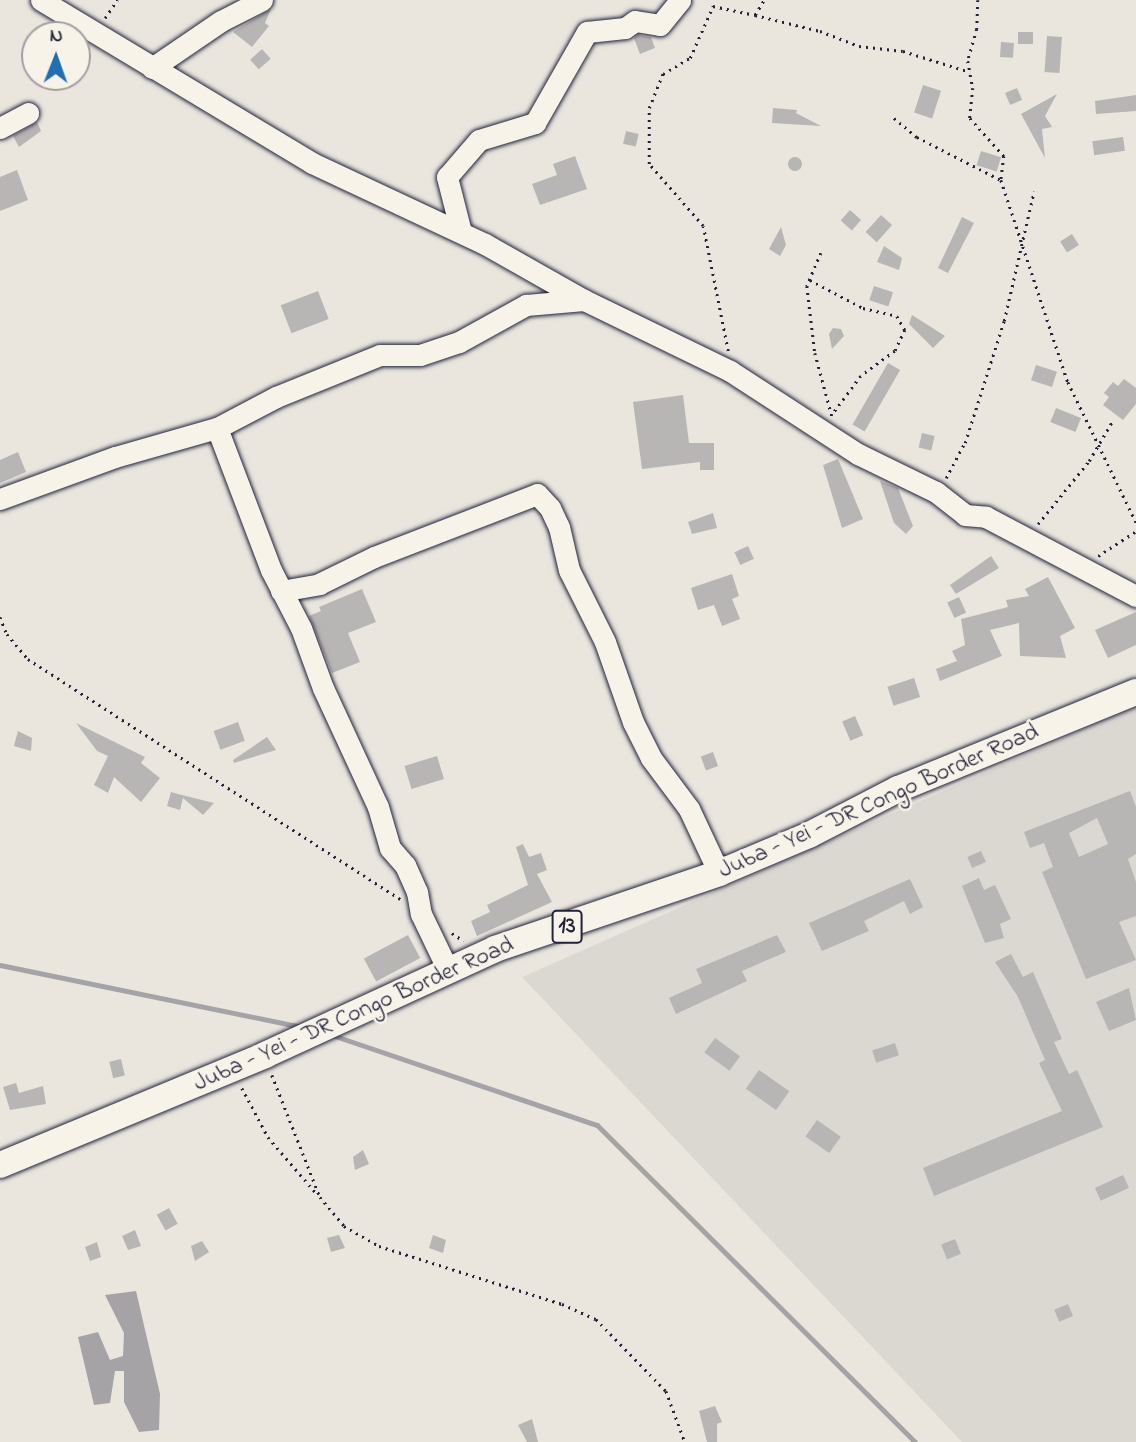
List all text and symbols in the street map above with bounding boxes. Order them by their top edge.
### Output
north arrow [21,21,91,91]
text: N [50,23,63,50]
street label: Juba - Yei - DR Congo Border Road [715,718,1043,886]
road number: 13 [551,908,583,946]
street label: Juba - Yei - DR Congo Border Road [190,931,518,1099]

